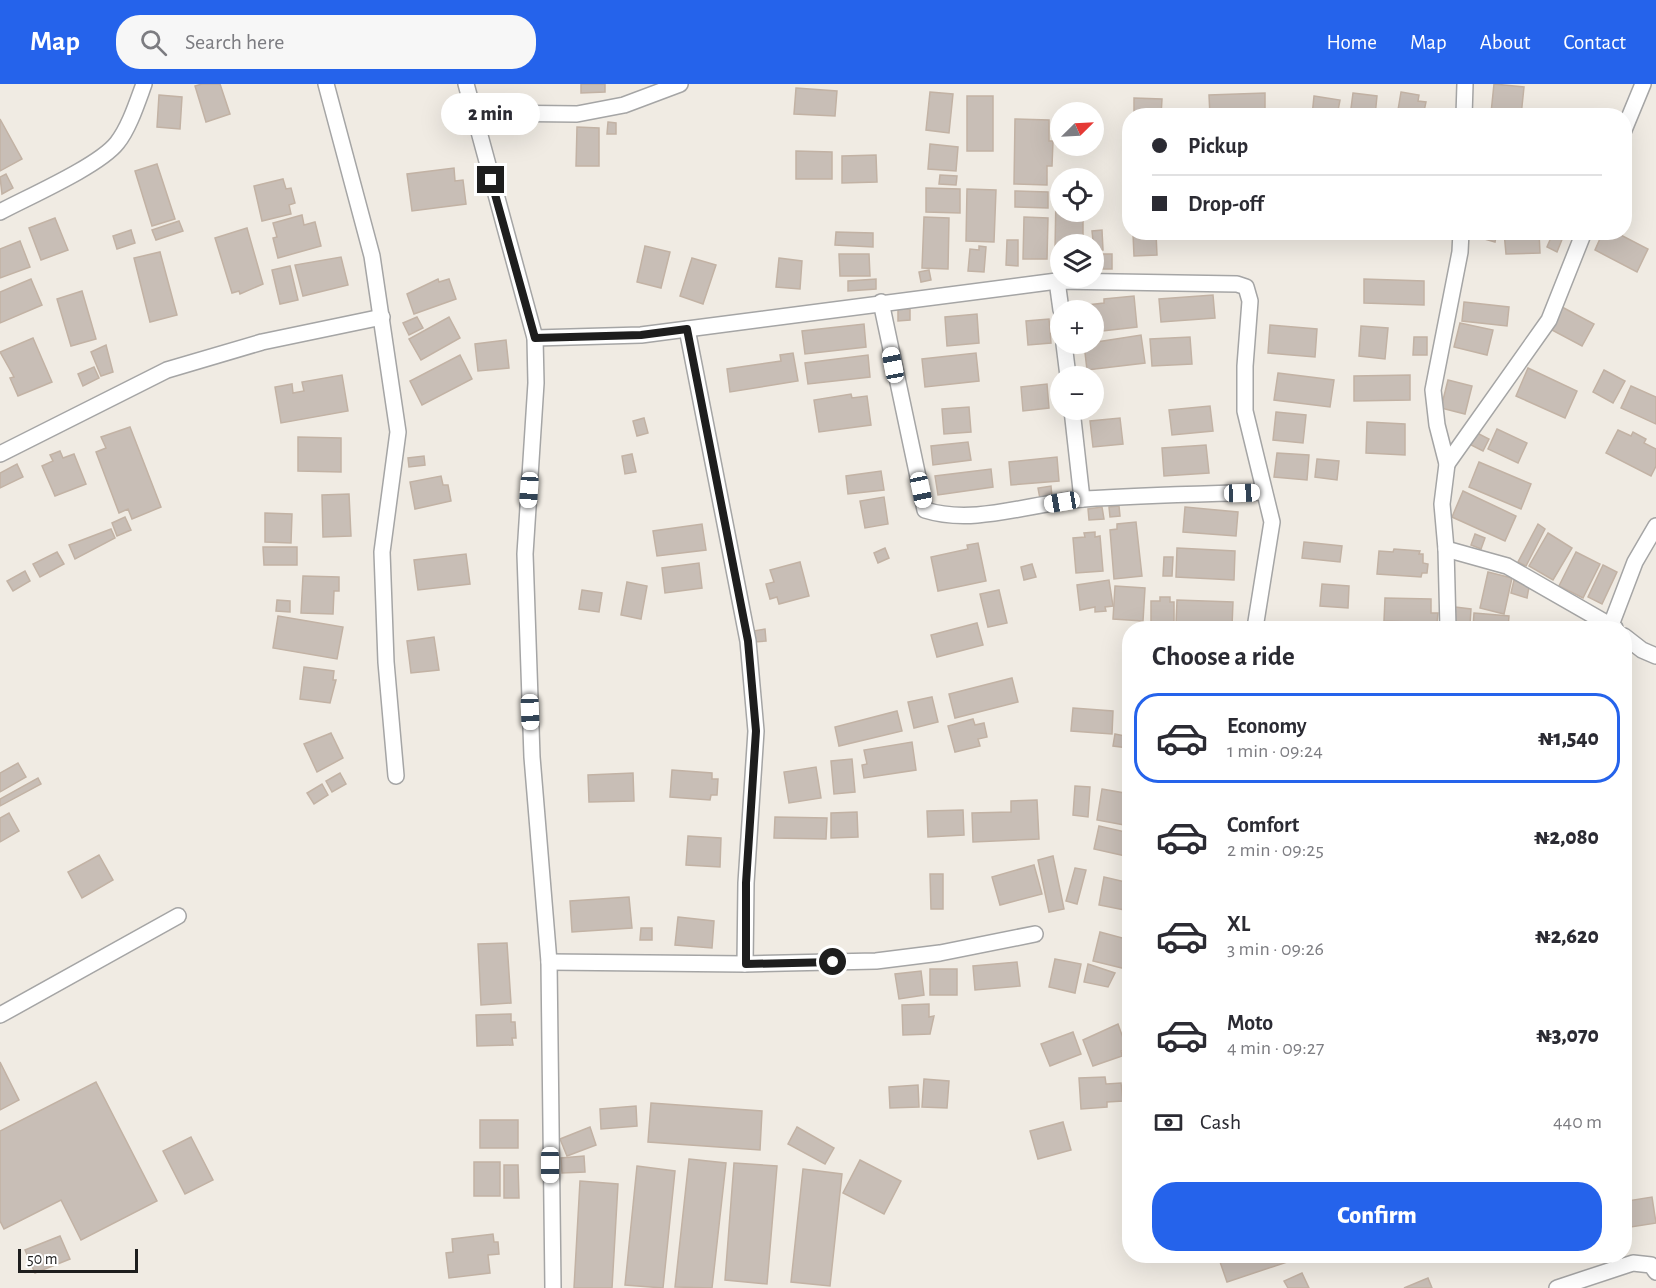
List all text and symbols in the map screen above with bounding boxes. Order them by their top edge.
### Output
search box [116,15,536,69]
icon: search [137,26,170,59]
text: Map [30,28,80,56]
text: Search here [185,31,284,53]
text: Home [1326,32,1377,53]
text: Map [1410,32,1447,53]
text: About [1480,32,1530,53]
text: Contact [1563,32,1626,53]
callout: 2 min [442,93,540,135]
north arrow [1050,102,1104,156]
map controls [1050,102,1104,420]
text: 2 min [468,104,513,124]
text: Pickup [1188,135,1248,157]
route end [477,166,504,193]
button: locate [1050,168,1104,222]
text: Drop-off [1188,193,1264,215]
button: layers [1050,234,1104,288]
button: + [1050,300,1104,354]
car [881,346,905,384]
button: − [1050,366,1104,420]
car [519,471,539,509]
car [908,471,934,509]
car [1224,483,1260,503]
car [1043,490,1081,514]
text: Choose a ride [1152,643,1295,670]
car [520,694,540,730]
icon: car [1155,711,1209,765]
text: Economy [1227,715,1307,737]
text: ₦1,540 [1538,727,1599,749]
text: 1 min · 09:24 [1227,741,1323,761]
icon: car [1155,810,1209,864]
text: Comfort [1227,814,1299,836]
text: ₦2,080 [1534,826,1599,848]
text: 2 min · 09:25 [1227,840,1324,860]
icon: car [1155,909,1209,963]
text: XL [1227,913,1250,935]
text: ₦2,620 [1535,925,1599,947]
text: 3 min · 09:26 [1227,939,1324,959]
route start [819,948,846,975]
icon: car [1155,1008,1209,1062]
text: Moto [1227,1012,1273,1034]
text: ₦3,070 [1536,1024,1599,1046]
text: 4 min · 09:27 [1227,1038,1324,1058]
icon: cash [1152,1106,1185,1139]
text: Cash [1200,1111,1241,1133]
text: 440 m [1553,1112,1602,1132]
car [541,1147,559,1183]
button: Confirm [1152,1182,1602,1251]
scale bar [18,1246,138,1274]
text: 50 m [27,1251,58,1267]

